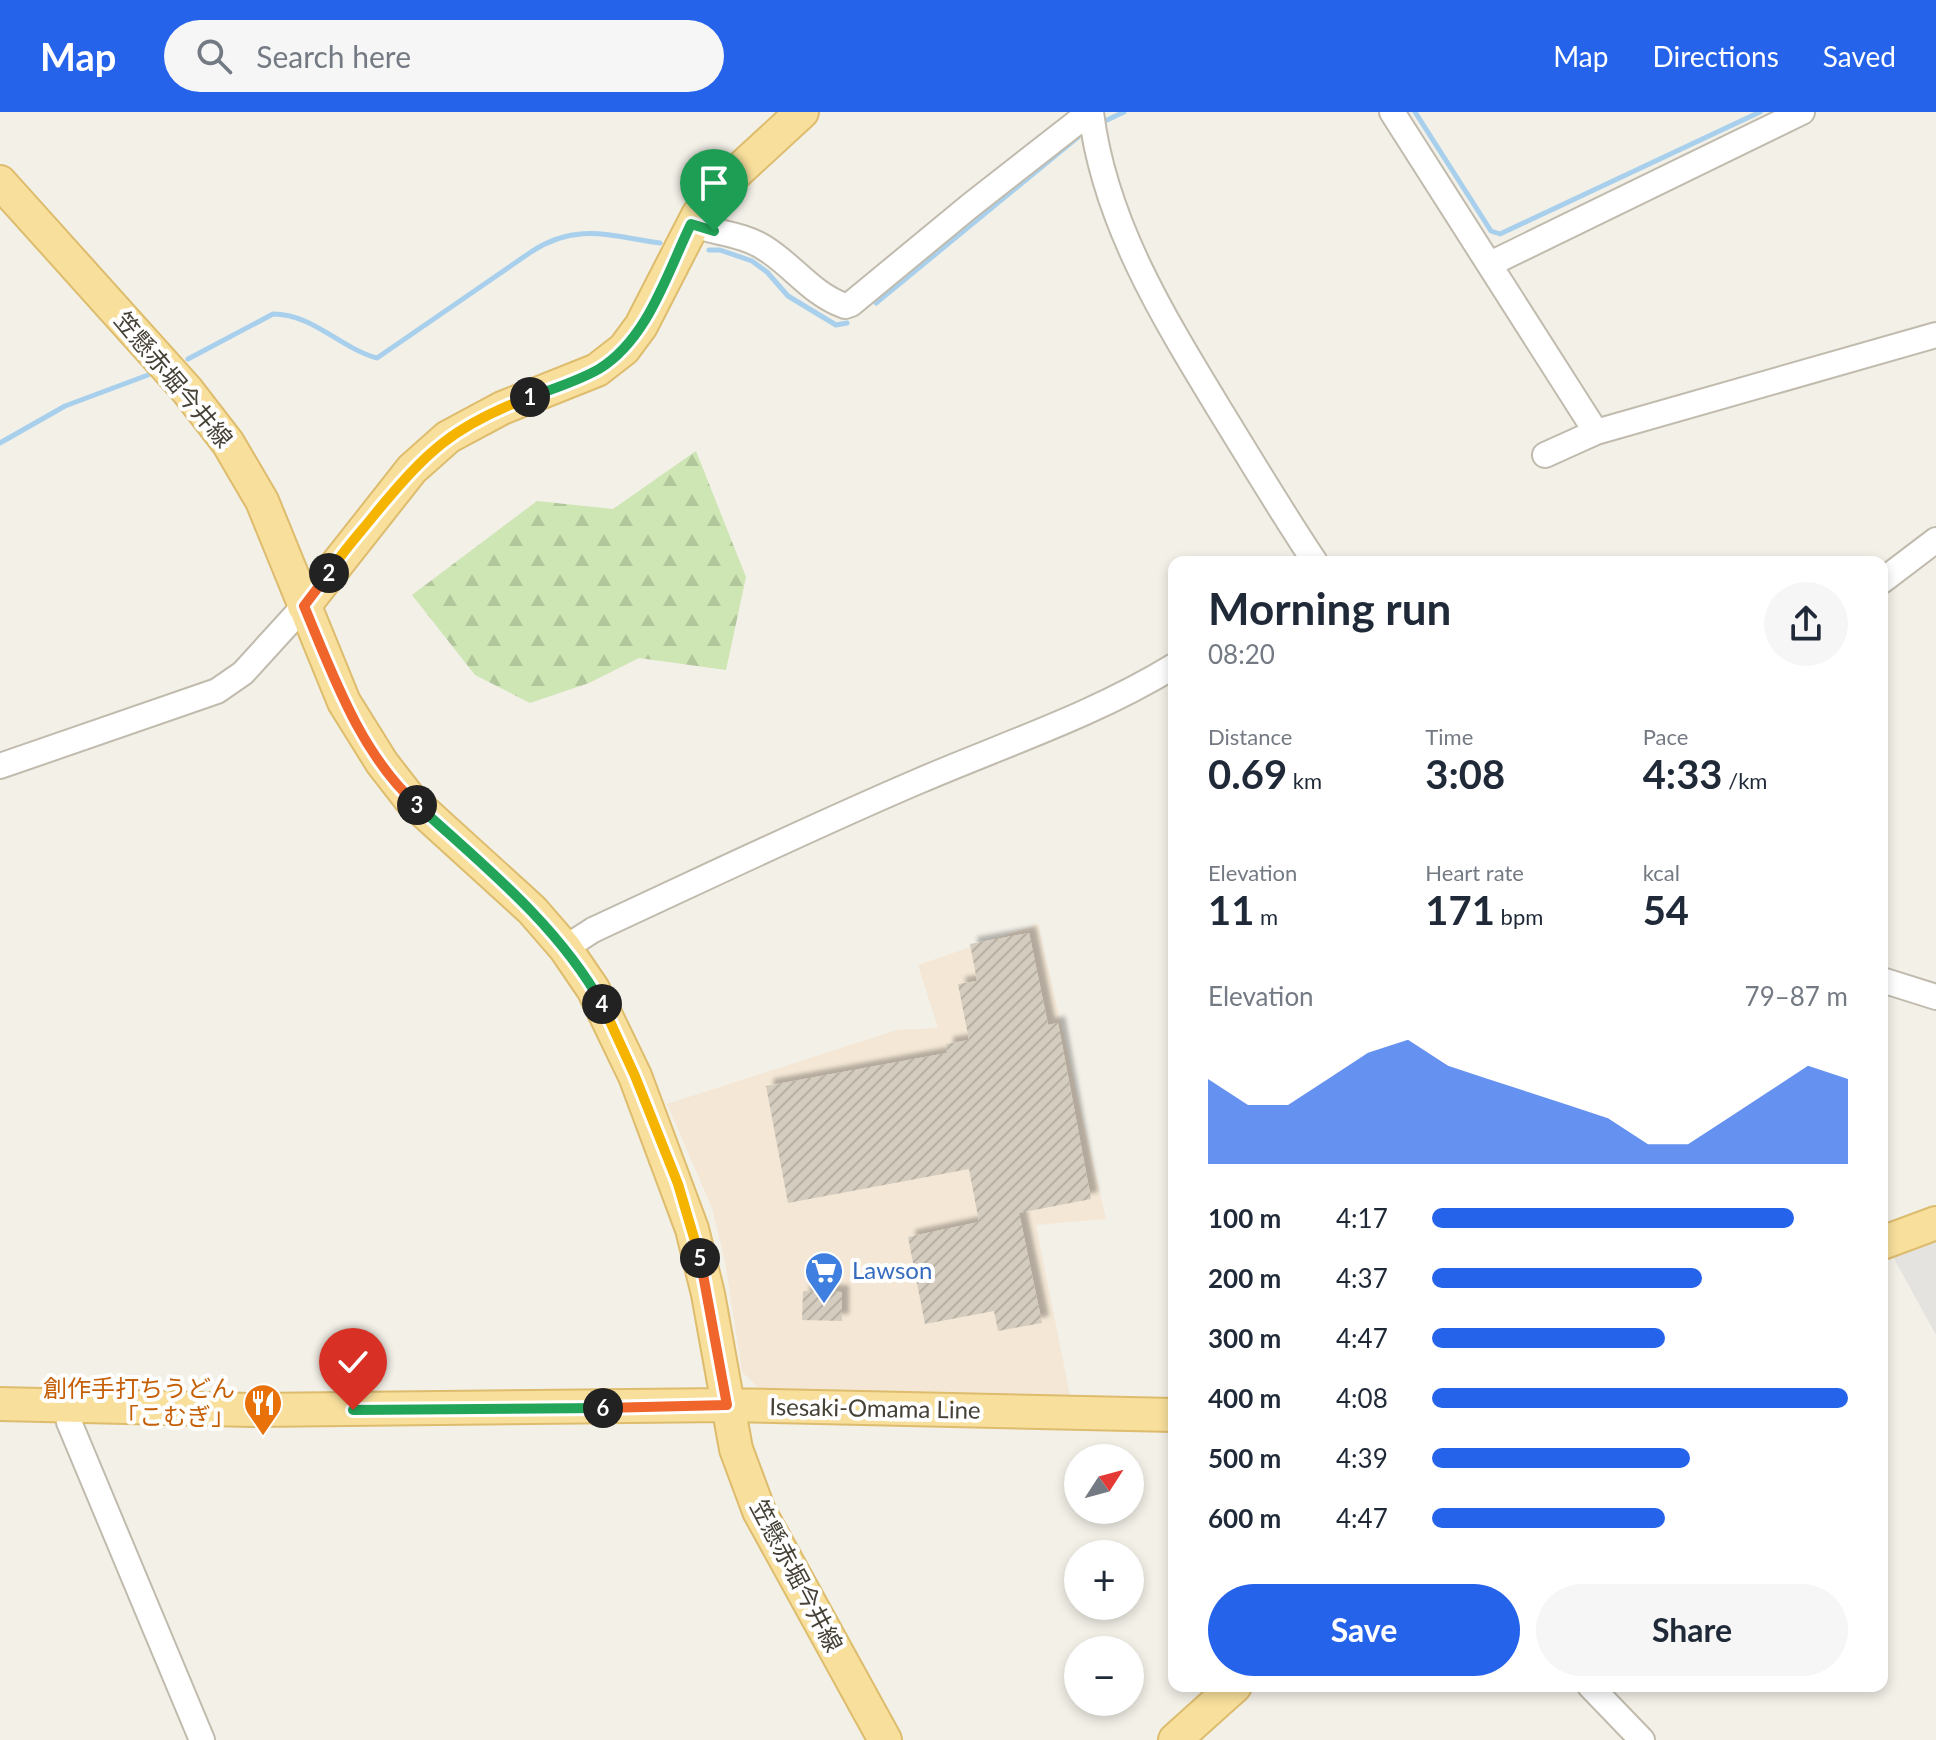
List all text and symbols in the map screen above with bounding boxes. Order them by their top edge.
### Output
search box [164,20,724,92]
text: Map [40,33,116,79]
icon: search [192,34,236,78]
text: Search here [256,38,411,74]
text: Map [1553,39,1608,73]
text: Directions [1652,39,1779,73]
text: Saved [1823,39,1896,73]
pin [680,149,748,231]
icon: arrive [692,161,736,205]
street label: 笠懸赤堀今井線 [109,305,239,453]
pin: 1 [510,377,550,417]
text: 1 [524,383,536,410]
pin: 2 [309,553,349,593]
text: 2 [323,559,335,586]
text: Morning run [1208,582,1451,634]
button: share [1764,582,1848,666]
text: 08:20 [1208,638,1275,670]
text: Distance [1208,723,1292,750]
text: Time [1425,723,1473,750]
text: Pace [1643,723,1688,750]
text: 0.69 [1208,750,1287,798]
text: 3:08 [1425,750,1505,798]
text: 4:33 [1643,750,1723,798]
text: km [1287,767,1322,794]
text: /km [1723,767,1767,794]
pin: 3 [397,785,437,825]
text: 3 [411,791,423,818]
text: Elevation [1208,859,1297,886]
text: Heart rate [1425,859,1524,886]
text: kcal [1643,859,1680,886]
text: 11 [1208,886,1254,934]
text: 171 [1425,886,1495,934]
text: 54 [1643,886,1689,934]
text: m [1254,903,1278,930]
text: bpm [1495,903,1543,930]
text: Elevation [1208,980,1314,1012]
text: 79–87 m [1745,980,1848,1012]
pin: 4 [582,984,622,1024]
text: 4 [596,990,608,1017]
text: 100 m [1208,1202,1281,1234]
text: 4:17 [1336,1202,1388,1234]
pin: 5 [680,1238,720,1278]
text: 5 [694,1244,706,1271]
supermarket icon: Lawson [803,1250,845,1305]
place label: Lawson [852,1255,932,1284]
text: 200 m [1208,1262,1281,1294]
text: 4:37 [1336,1262,1388,1294]
text: 300 m [1208,1322,1281,1354]
text: 4:47 [1336,1322,1388,1354]
pin [319,1328,387,1410]
icon: check [331,1340,375,1384]
place label: 創作手打ちうどん 「こむぎ」 [43,1373,235,1430]
restaurant icon: 創作手打ちうどん 「こむぎ」 [242,1382,284,1437]
text: 400 m [1208,1382,1281,1414]
text: 4:08 [1336,1382,1388,1414]
pin: 6 [583,1388,623,1428]
street label: Isesaki-Omama Line [769,1391,981,1424]
text: 6 [597,1394,609,1421]
text: 500 m [1208,1442,1281,1474]
text: 4:39 [1336,1442,1388,1474]
north arrow [1064,1444,1144,1524]
map controls [1064,1444,1144,1716]
street label: 笠懸赤堀今井線 [745,1494,850,1656]
text: 600 m [1208,1502,1281,1534]
text: 4:47 [1336,1502,1388,1534]
button: + [1064,1540,1144,1620]
button: Save [1208,1584,1520,1676]
button: Share [1536,1584,1848,1676]
button: − [1064,1636,1144,1716]

